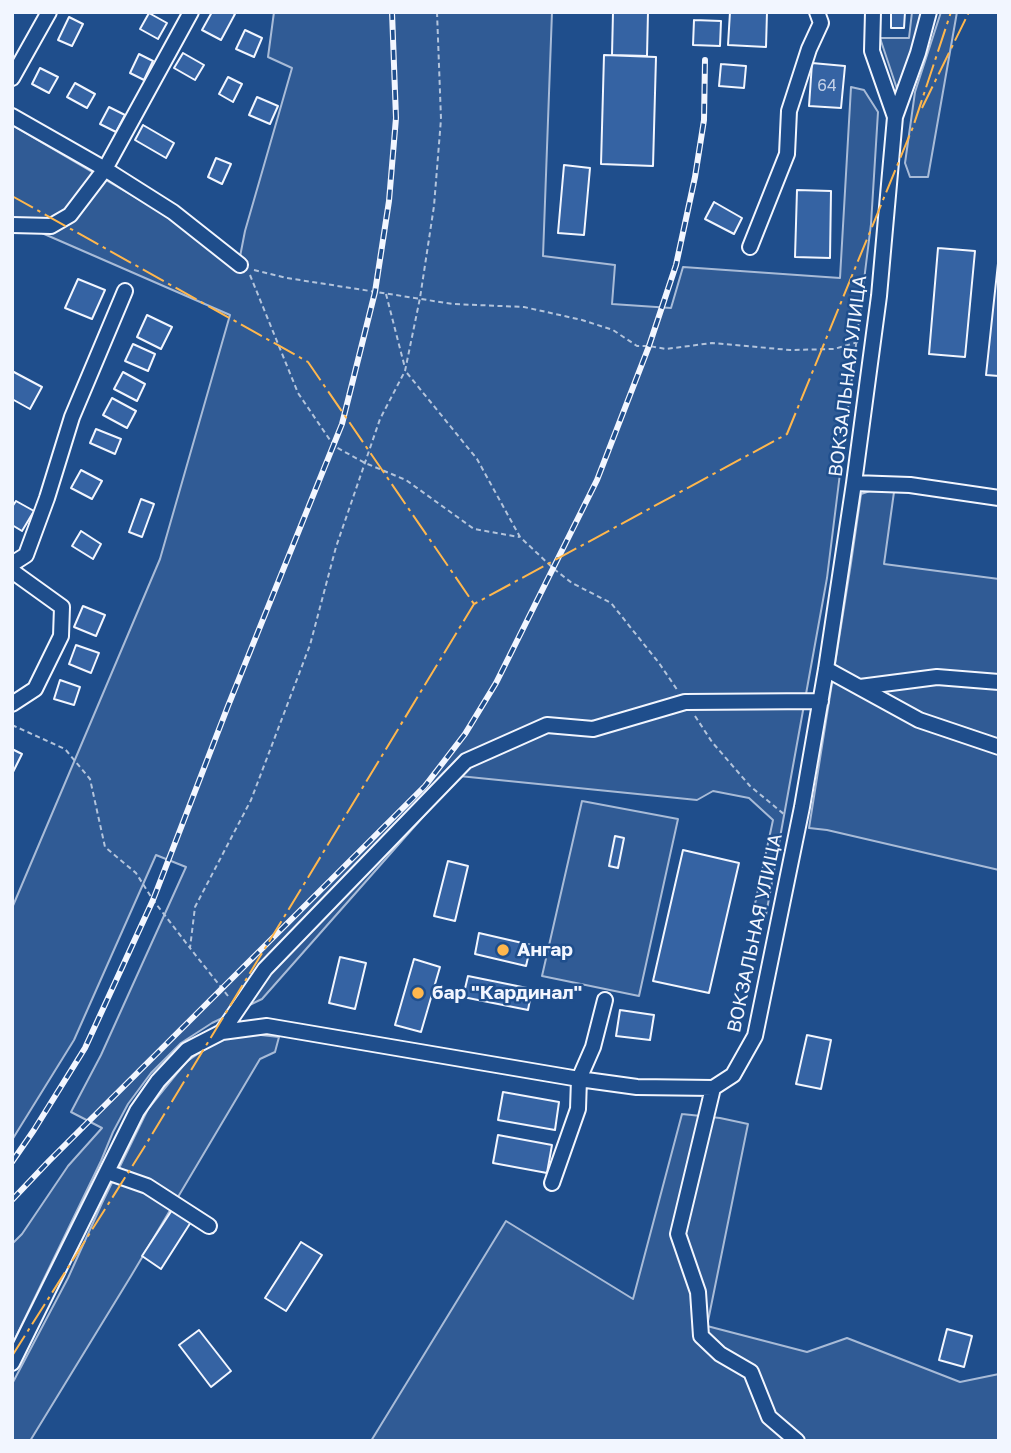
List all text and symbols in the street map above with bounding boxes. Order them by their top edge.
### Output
house number: 64 [817,76,837,96]
street label: ВОКЗАЛЬНАЯ УЛИЦА [824,274,872,478]
street label: ВОКЗАЛЬНАЯ УЛИЦА [723,831,787,1035]
place label: Ангар [517,939,573,961]
marker: Ангар [495,942,511,958]
place label: бар "Кардинал" [432,982,582,1004]
marker: бар "Кардинал" [410,985,426,1001]

